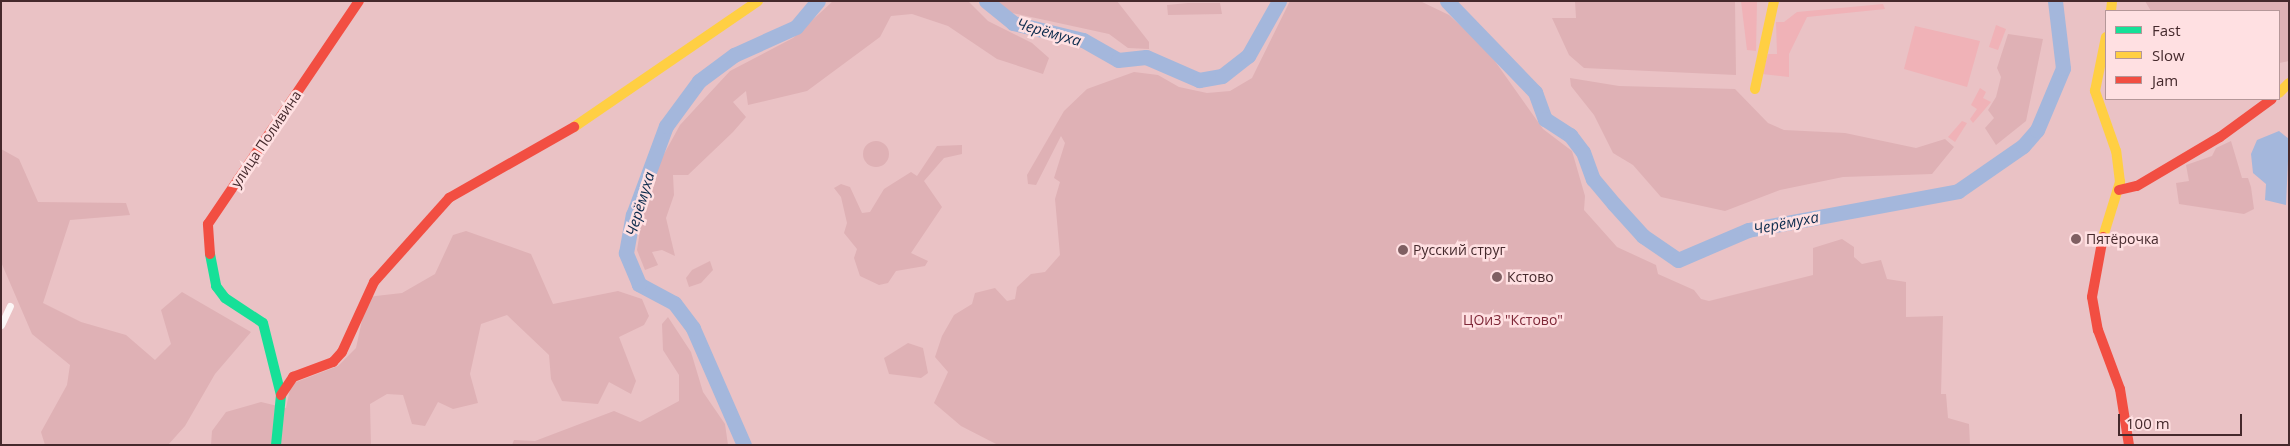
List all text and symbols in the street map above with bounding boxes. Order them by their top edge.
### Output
legend [2105,10,2280,100]
water label: Черёмуха [1015,14,1083,50]
text: Fast [2152,20,2181,40]
text: Slow [2152,45,2185,65]
text: Jam [2152,70,2178,90]
street label: улица Поливина [227,87,305,191]
water label: Черёмуха [622,170,658,238]
water label: Черёмуха [1752,208,1820,238]
place label: Пятёрочка [2086,231,2159,247]
marker: Пятёрочка [2070,233,2082,245]
place label: Русский струг [1413,242,1505,258]
marker: Русский струг [1397,244,1409,256]
place label: Кстово [1507,269,1554,285]
marker: Кстово [1491,271,1503,283]
park label: ЦОиЗ "Кстово" [1463,312,1563,328]
scale bar [2120,404,2244,436]
text: 100 m [2126,413,2170,433]

